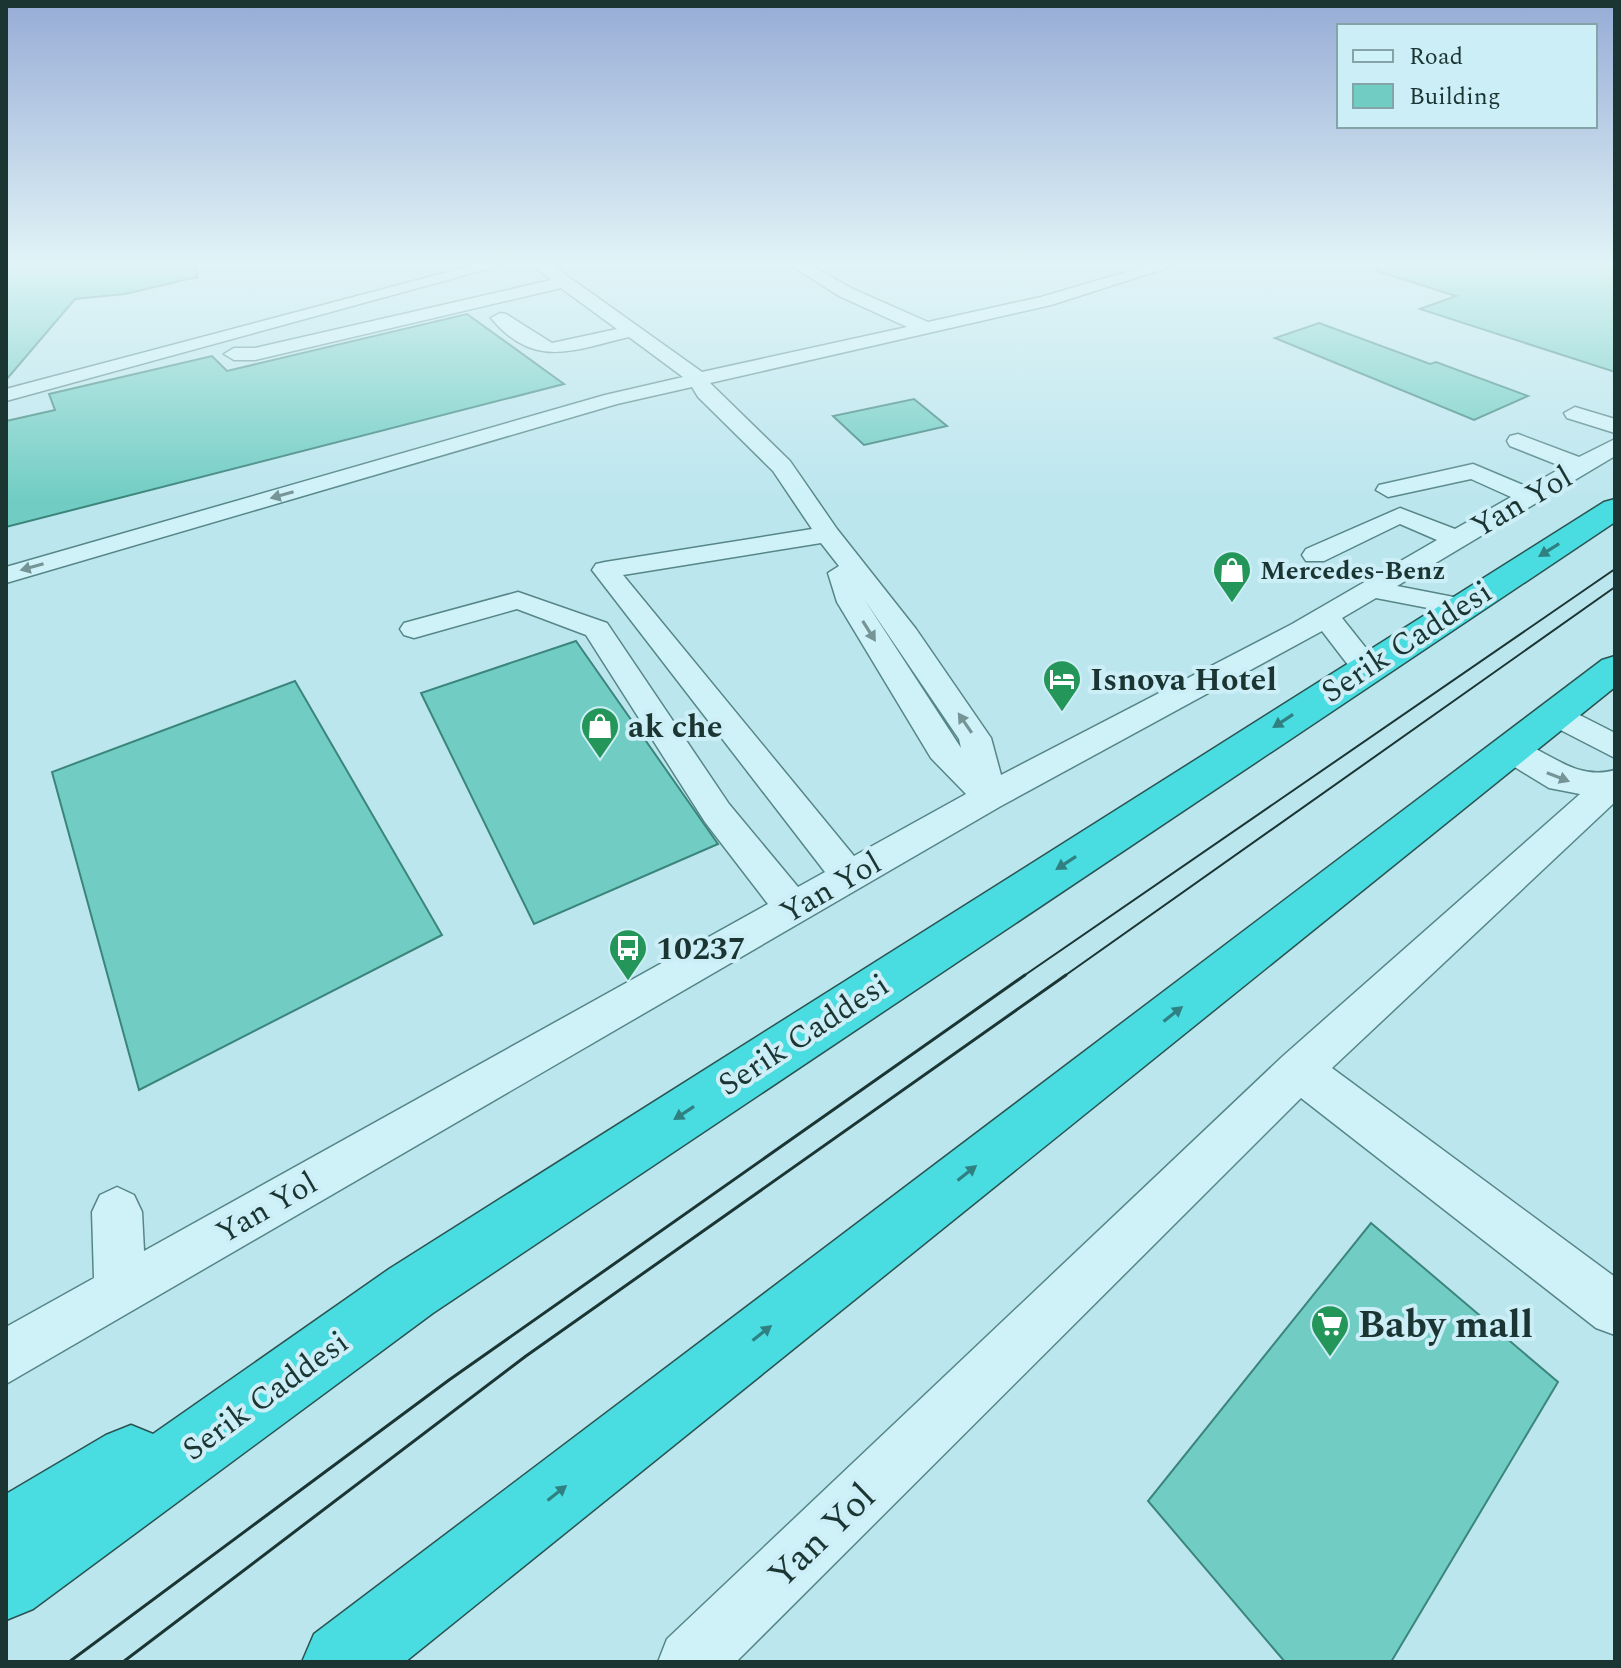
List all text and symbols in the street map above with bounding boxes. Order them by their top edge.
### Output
legend [1337,24,1597,128]
text: Road [1409,39,1463,75]
text: Building [1409,79,1501,115]
street label: Yan Yol [1462,453,1582,551]
one-way arrow [269,489,293,502]
one-way arrow [1538,543,1560,557]
shop icon: Mercedes-Benz [1211,549,1253,604]
place label: Mercedes-Benz [1260,551,1445,591]
one-way arrow [20,561,44,574]
street label: Serik Caddesi [1311,568,1502,716]
one-way arrow [861,620,875,642]
place label: Isnova Hotel [1090,656,1277,705]
hotel icon: Isnova Hotel [1041,658,1083,713]
place label: ak che [628,703,723,752]
shop icon: ak che [579,705,621,760]
one-way arrow [958,713,973,734]
one-way arrow [1273,713,1294,728]
one-way arrow [1546,771,1570,784]
street label: Yan Yol [771,839,891,937]
one-way arrow [1055,855,1076,870]
place label: 10237 [656,925,746,974]
bus stop icon: 10237 [607,927,649,982]
street label: Serik Caddesi [708,961,899,1109]
one-way arrow [1163,1006,1183,1022]
one-way arrow [673,1105,695,1119]
street label: Yan Yol [207,1159,327,1257]
one-way arrow [957,1166,978,1182]
place label: Baby mall [1358,1297,1533,1355]
supermarket icon: Baby mall [1309,1303,1351,1358]
street label: Serik Caddesi [172,1319,359,1474]
one-way arrow [752,1325,772,1342]
street label: Yan Yol [755,1470,890,1603]
one-way arrow [547,1485,567,1501]

